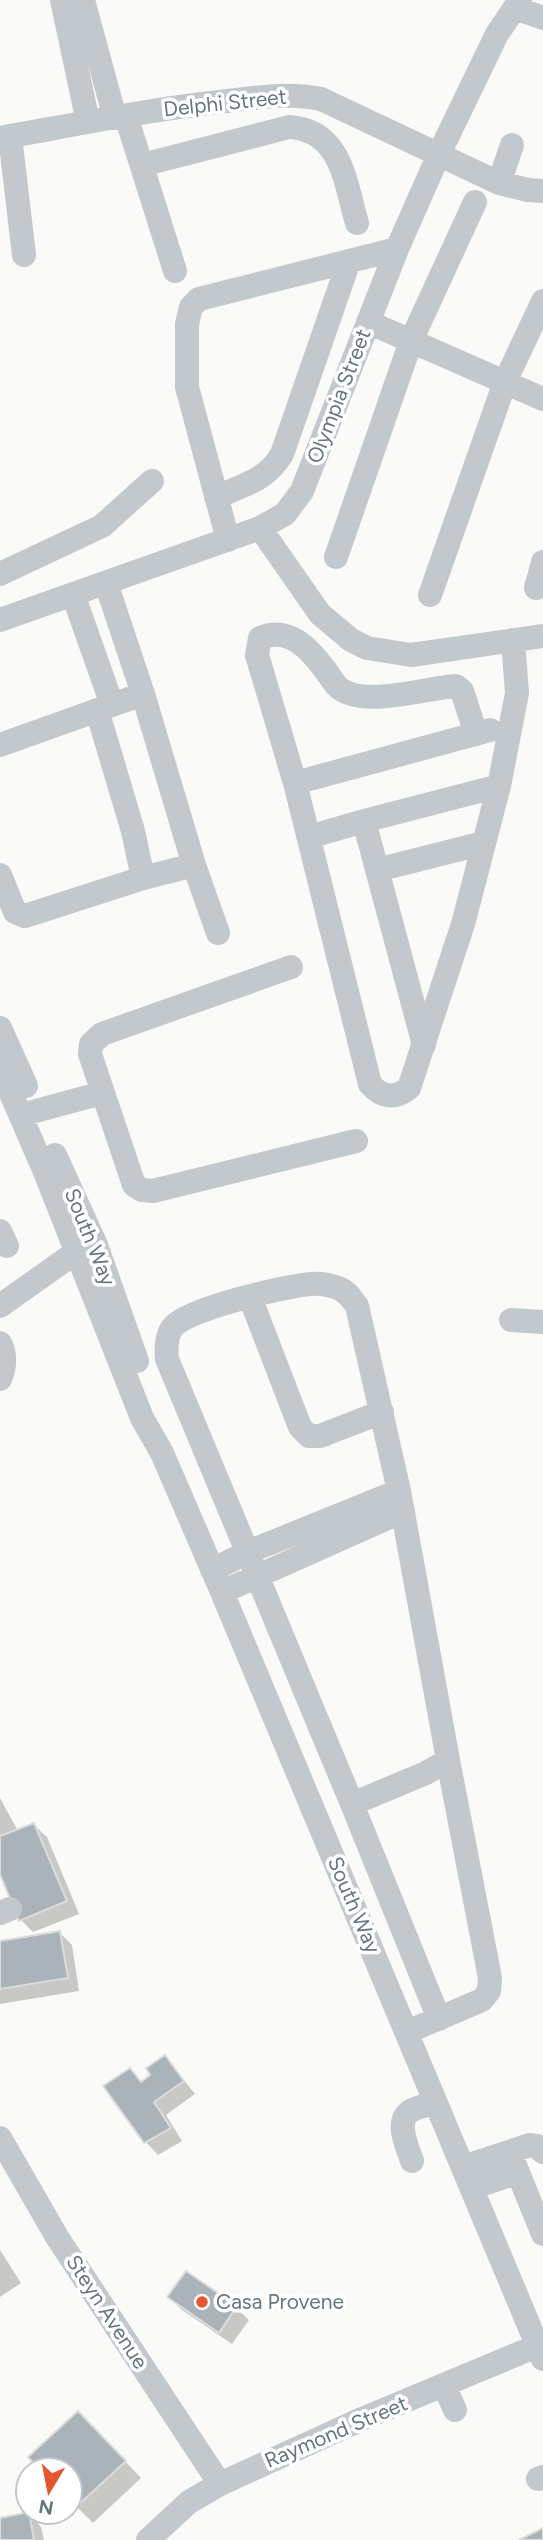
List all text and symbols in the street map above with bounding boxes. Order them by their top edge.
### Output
street label: Delphi Street [162,84,288,121]
street label: Olympia Street [301,325,376,466]
street label: South Way [60,1185,121,1289]
street label: South Way [323,1853,386,1957]
street label: Steyn Avenue [61,2250,154,2373]
place label: Casa Provene [216,2289,344,2314]
marker: Casa Provene [194,2294,210,2310]
street label: Raymond Street [261,2390,411,2473]
north arrow [14,2456,84,2526]
text: N [37,2495,55,2520]

